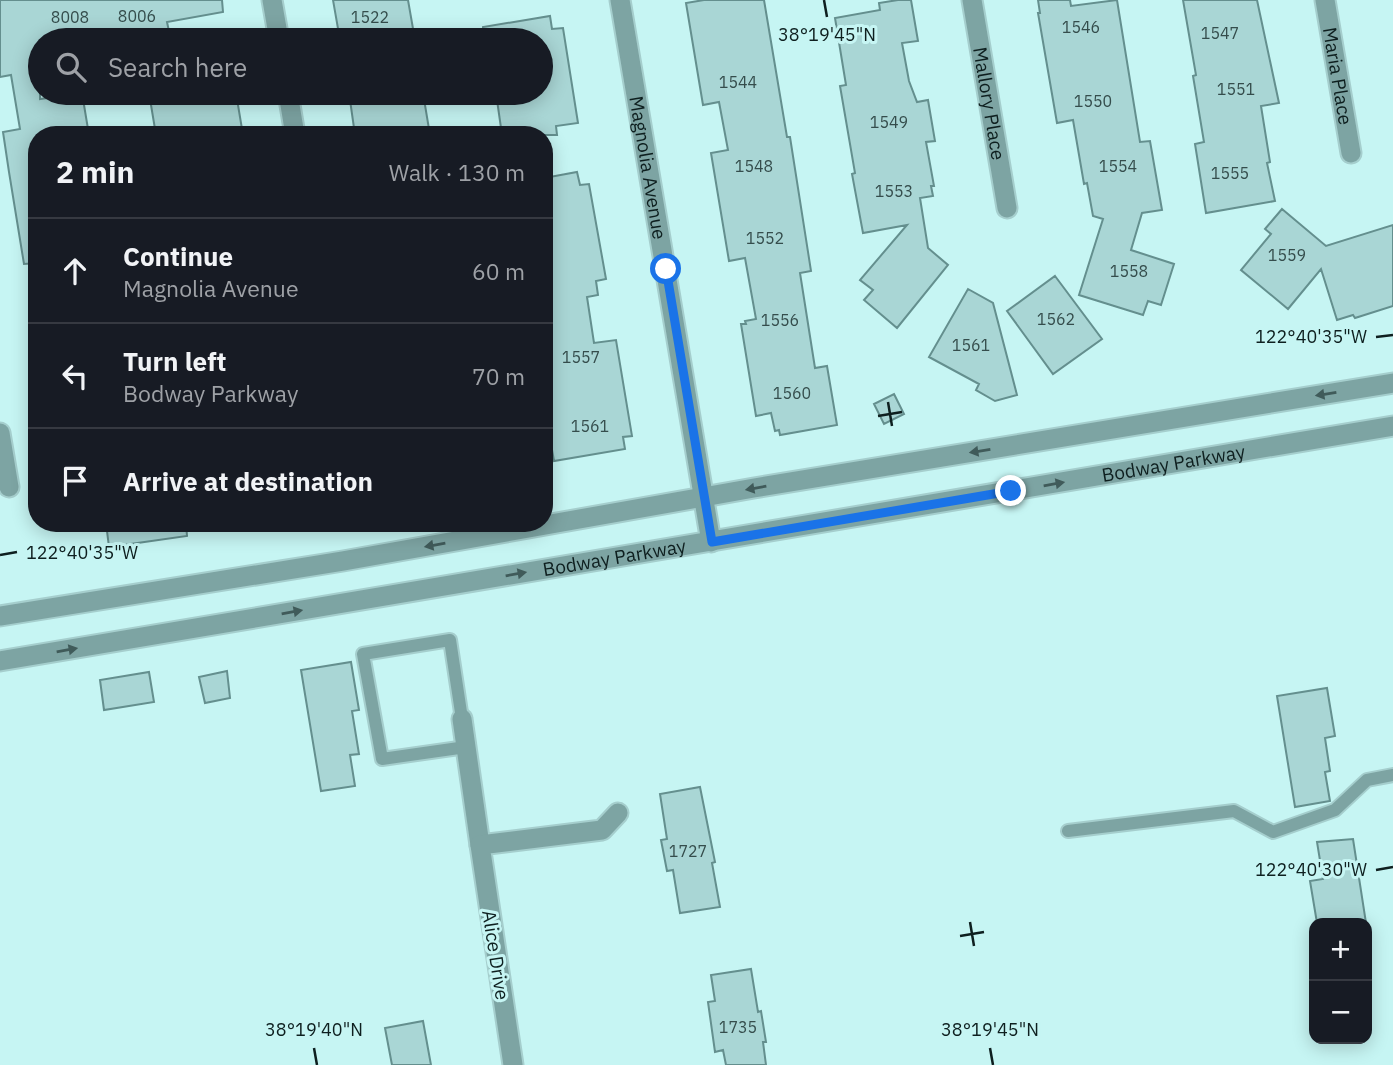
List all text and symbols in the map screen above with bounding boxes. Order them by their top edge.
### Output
house number: 8006 [118,6,156,26]
house number: 8008 [51,7,89,27]
house number: 1522 [351,7,389,27]
house number: 1546 [1062,17,1100,37]
text: 38°19'45"N [778,23,876,46]
house number: 1547 [1201,23,1239,43]
street label: Maria Place [1318,25,1358,127]
search box [28,28,553,105]
street label: Mallory Place [968,45,1011,162]
icon: search [52,48,90,86]
text: Search here [108,50,247,84]
house number: 1544 [719,72,757,92]
house number: 1551 [1217,79,1255,99]
house number: 1550 [1074,91,1112,111]
street label: Magnolia Avenue [624,94,672,241]
house number: 1549 [870,112,908,132]
text: 2 min [56,152,134,191]
house number: 1548 [735,156,773,176]
house number: 1554 [1099,156,1137,176]
text: Walk · 130 m [389,157,525,187]
house number: 1555 [1211,163,1249,183]
house number: 1553 [875,181,913,201]
house number: 1552 [746,228,784,248]
text: Continue [123,239,233,273]
house number: 1559 [1268,245,1306,265]
icon: ahead [56,252,94,290]
route start [650,253,681,284]
text: 60 m [472,256,525,286]
house number: 1558 [1110,261,1148,281]
text: Magnolia Avenue [123,273,299,303]
house number: 1562 [1037,309,1075,329]
house number: 1556 [761,310,799,330]
text: 122°40'35"W [1255,325,1367,348]
house number: 1561 [952,335,990,355]
text: Turn left [123,344,226,378]
house number: 1557 [562,347,600,367]
icon: left [56,357,94,395]
text: 70 m [472,361,525,391]
text: Bodway Parkway [123,378,298,408]
house number: 1560 [773,383,811,403]
one-way arrow [1315,389,1337,400]
house number: 1561 [571,416,609,436]
street label: Bodway Parkway [1100,439,1247,487]
one-way arrow [969,446,991,457]
icon: arrive [56,462,94,500]
text: Arrive at destination [123,464,373,498]
route end [995,475,1026,506]
one-way arrow [1044,478,1066,489]
one-way arrow [745,483,767,494]
street label: Bodway Parkway [541,533,688,581]
one-way arrow [424,540,446,551]
text: 122°40'35"W [26,541,138,564]
one-way arrow [505,568,527,579]
one-way arrow [281,606,303,617]
one-way arrow [56,644,78,655]
house number: 1727 [669,841,707,861]
text: 122°40'30"W [1255,858,1367,881]
street label: Alice Drive [477,908,515,1002]
map controls [1309,918,1372,1044]
button: + [1309,918,1372,981]
button: − [1309,981,1372,1044]
house number: 1735 [719,1017,757,1037]
text: 38°19'40"N [265,1018,363,1041]
text: 38°19'45"N [941,1018,1039,1041]

